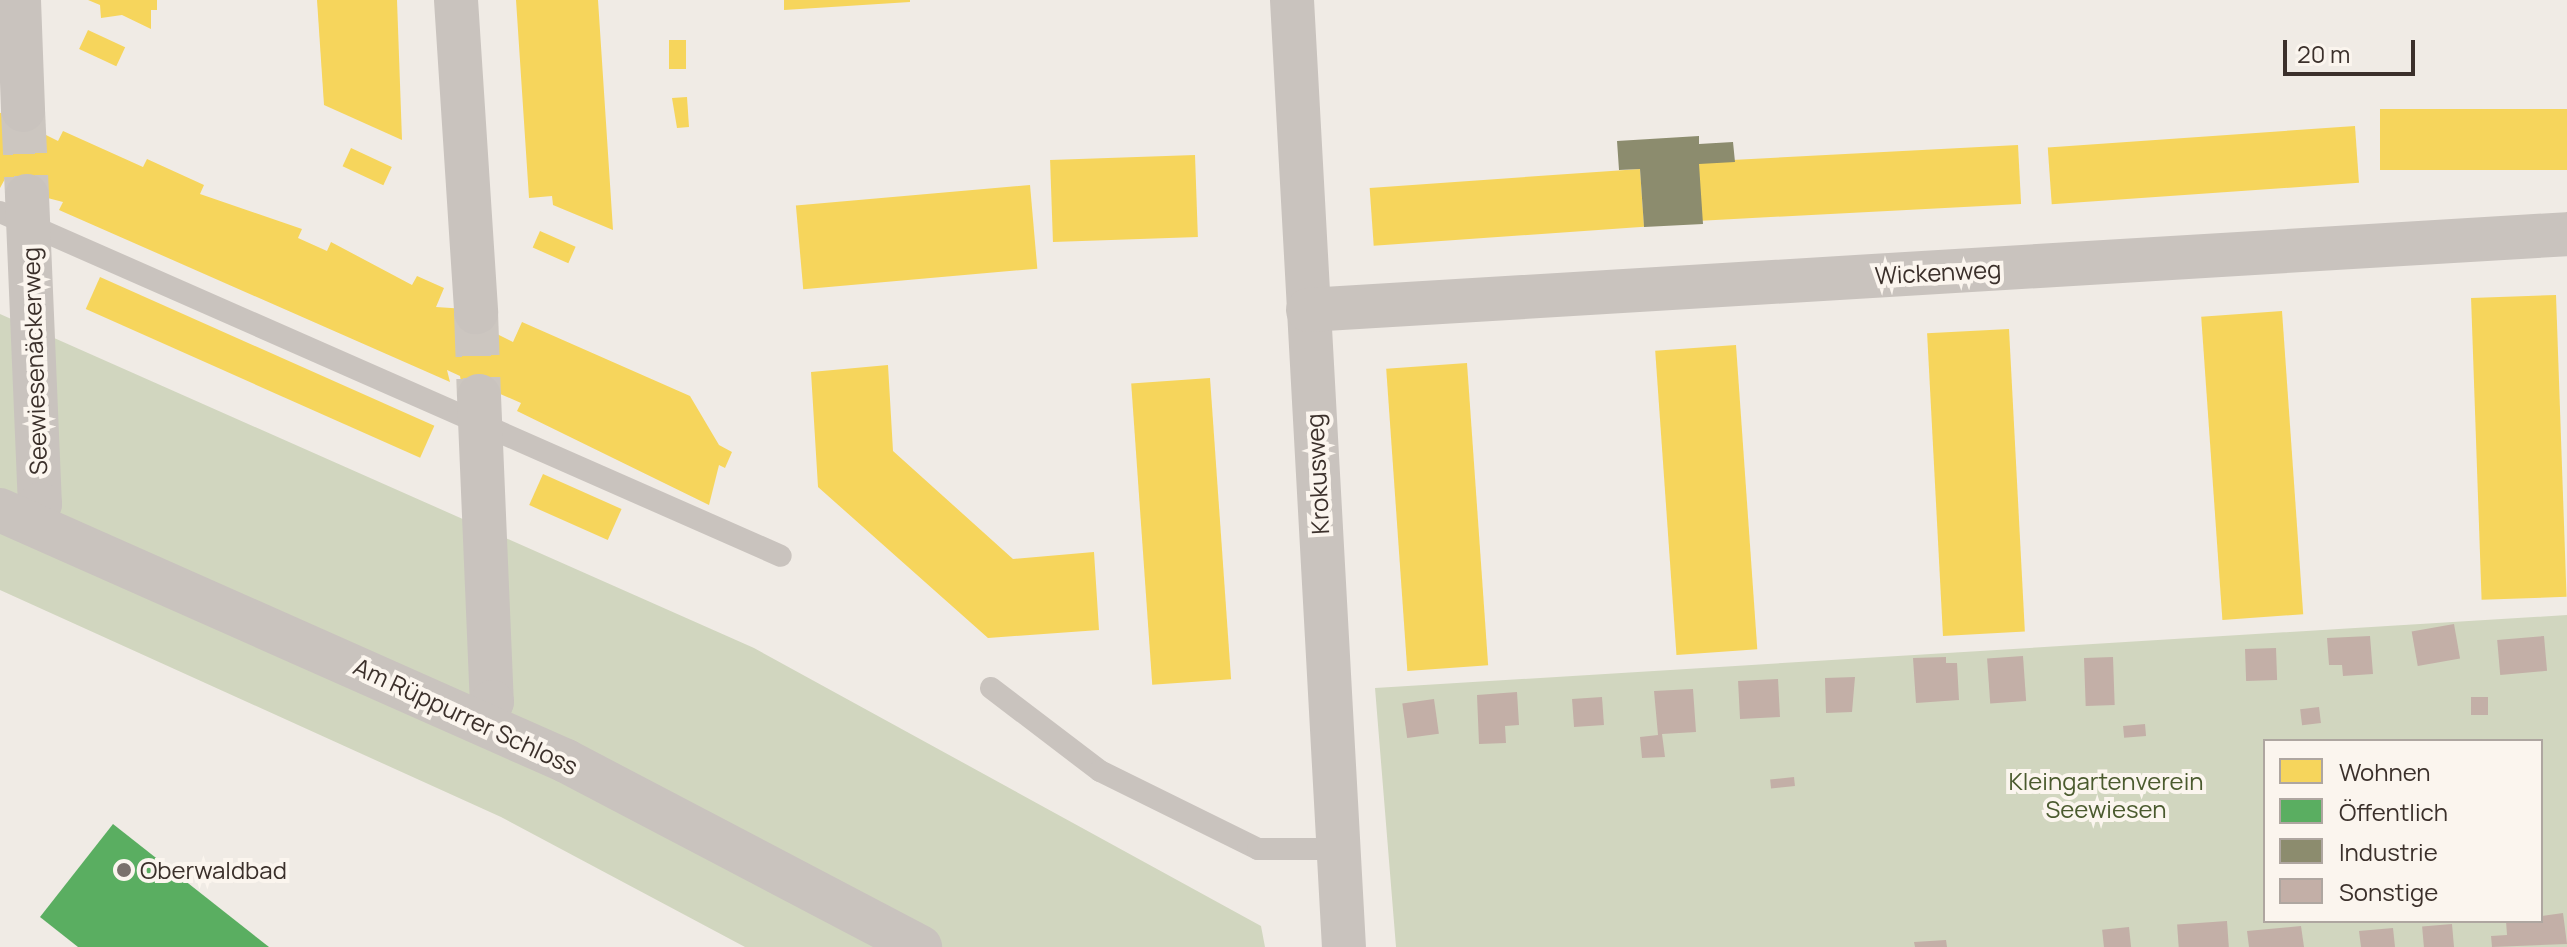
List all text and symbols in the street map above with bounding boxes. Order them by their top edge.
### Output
scale bar [2287,24,2419,74]
text: 20 m [2297,37,2350,70]
street label: Seewiesenäckerweg [16,247,52,475]
street label: Wickenweg [1874,254,2002,290]
street label: Krokusweg [1299,413,1335,535]
street label: Am Rüppurrer Schloss [349,651,583,781]
legend [2263,739,2543,923]
text: Wohnen [2339,755,2431,788]
park label: Kleingartenverein Seewiesen [2008,767,2204,823]
text: Öffentlich [2339,795,2448,828]
text: Industrie [2339,835,2438,868]
place label: Oberwaldbad [140,856,287,884]
marker: Oberwaldbad [115,861,133,879]
text: Sonstige [2339,875,2438,908]

